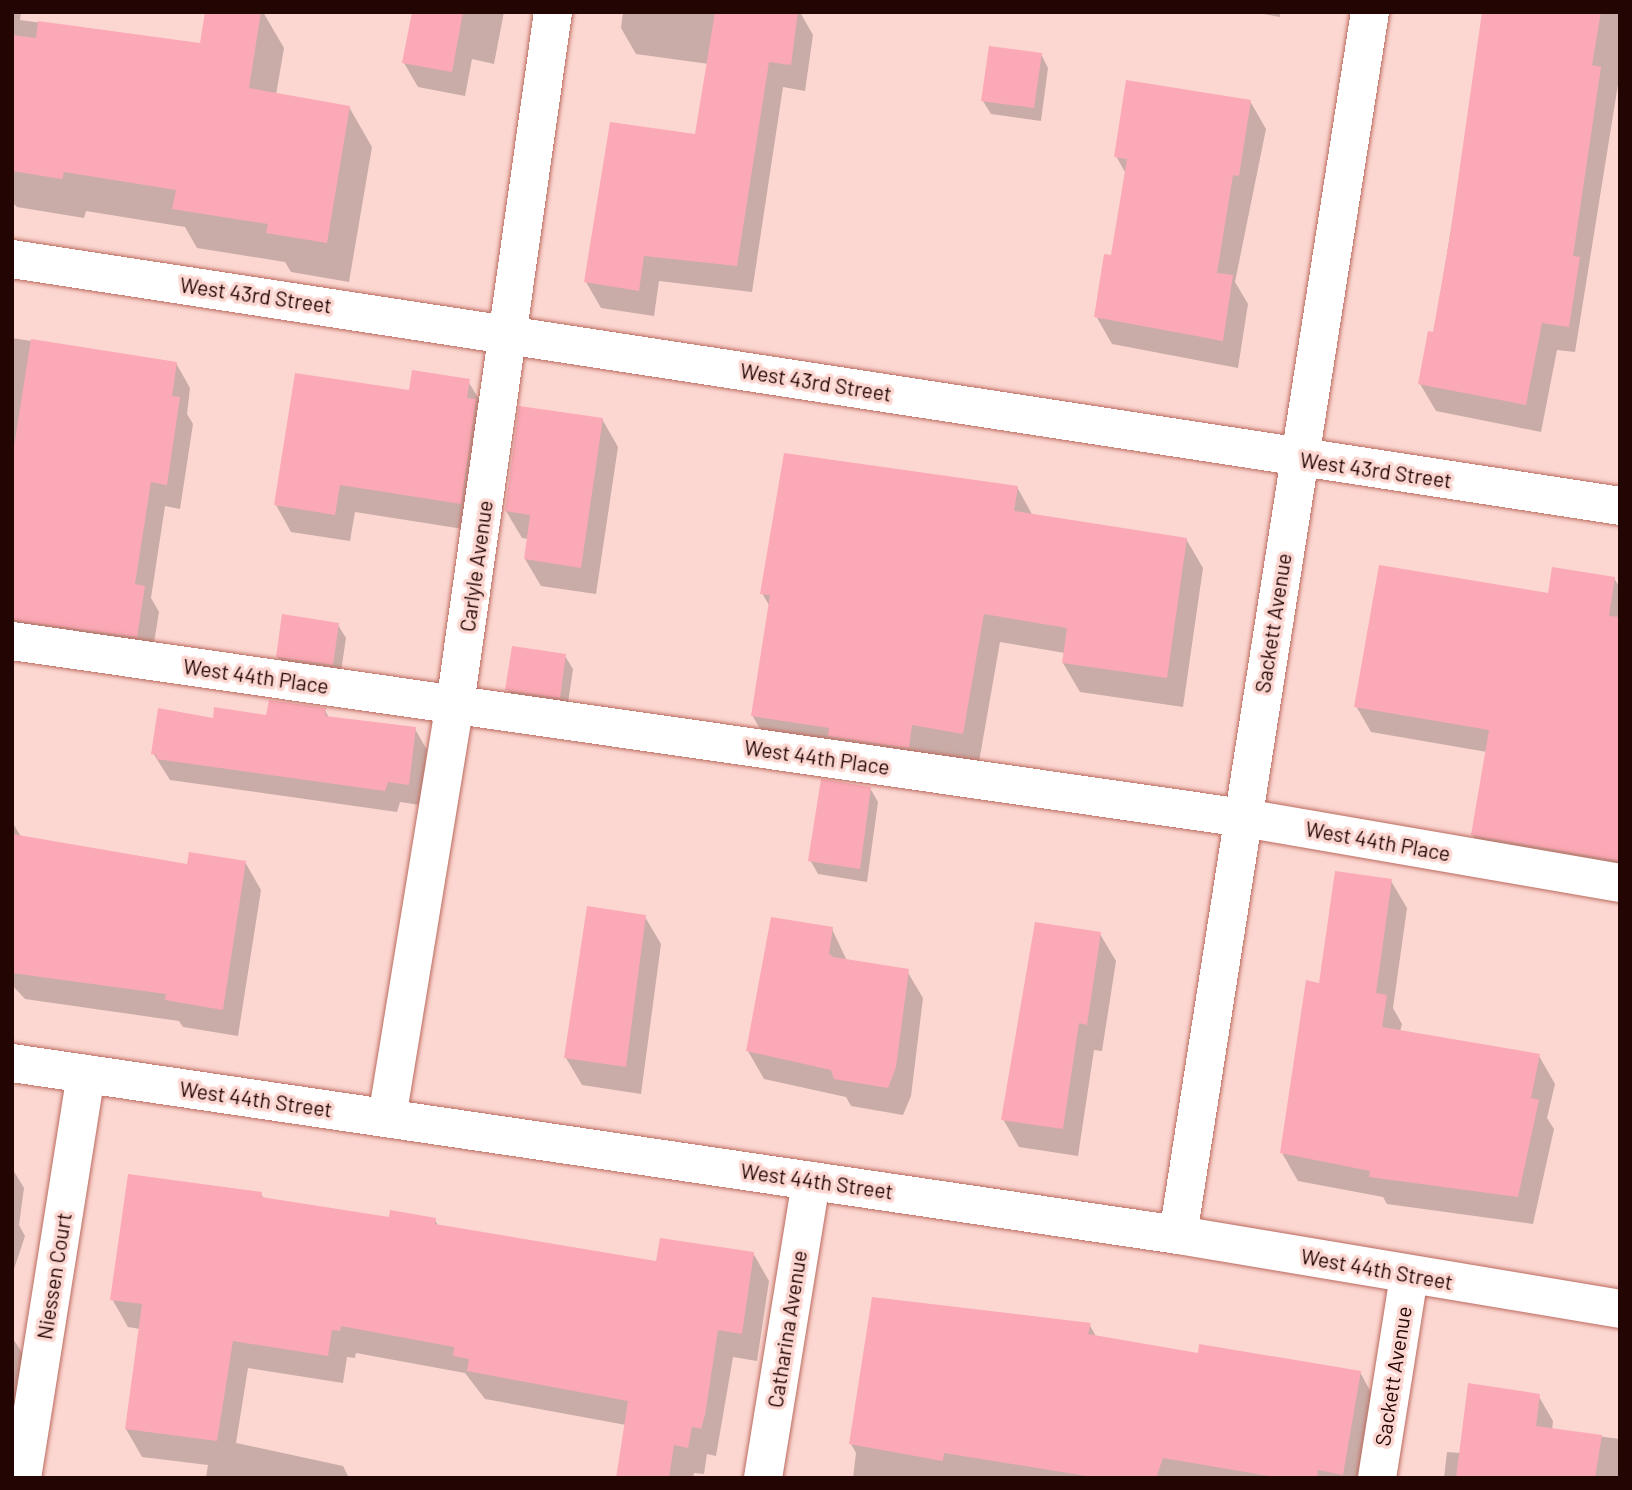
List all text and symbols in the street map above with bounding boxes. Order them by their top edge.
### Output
street label: West 43rd Street [178,272,334,318]
street label: West 43rd Street [738,358,894,406]
street label: West 43rd Street [1298,447,1454,493]
street label: Carlyle Avenue [454,499,498,633]
street label: Sackett Avenue [1250,551,1296,695]
street label: West 44th Place [182,653,330,699]
street label: West 44th Place [743,734,891,780]
street label: West 44th Place [1304,816,1452,866]
street label: West 44th Street [178,1076,334,1122]
street label: West 44th Street [739,1158,895,1204]
street label: Niessen Court [32,1211,76,1341]
street label: West 44th Street [1299,1243,1455,1295]
street label: Catharina Avenue [762,1249,812,1409]
street label: Sackett Avenue [1370,1304,1416,1448]

